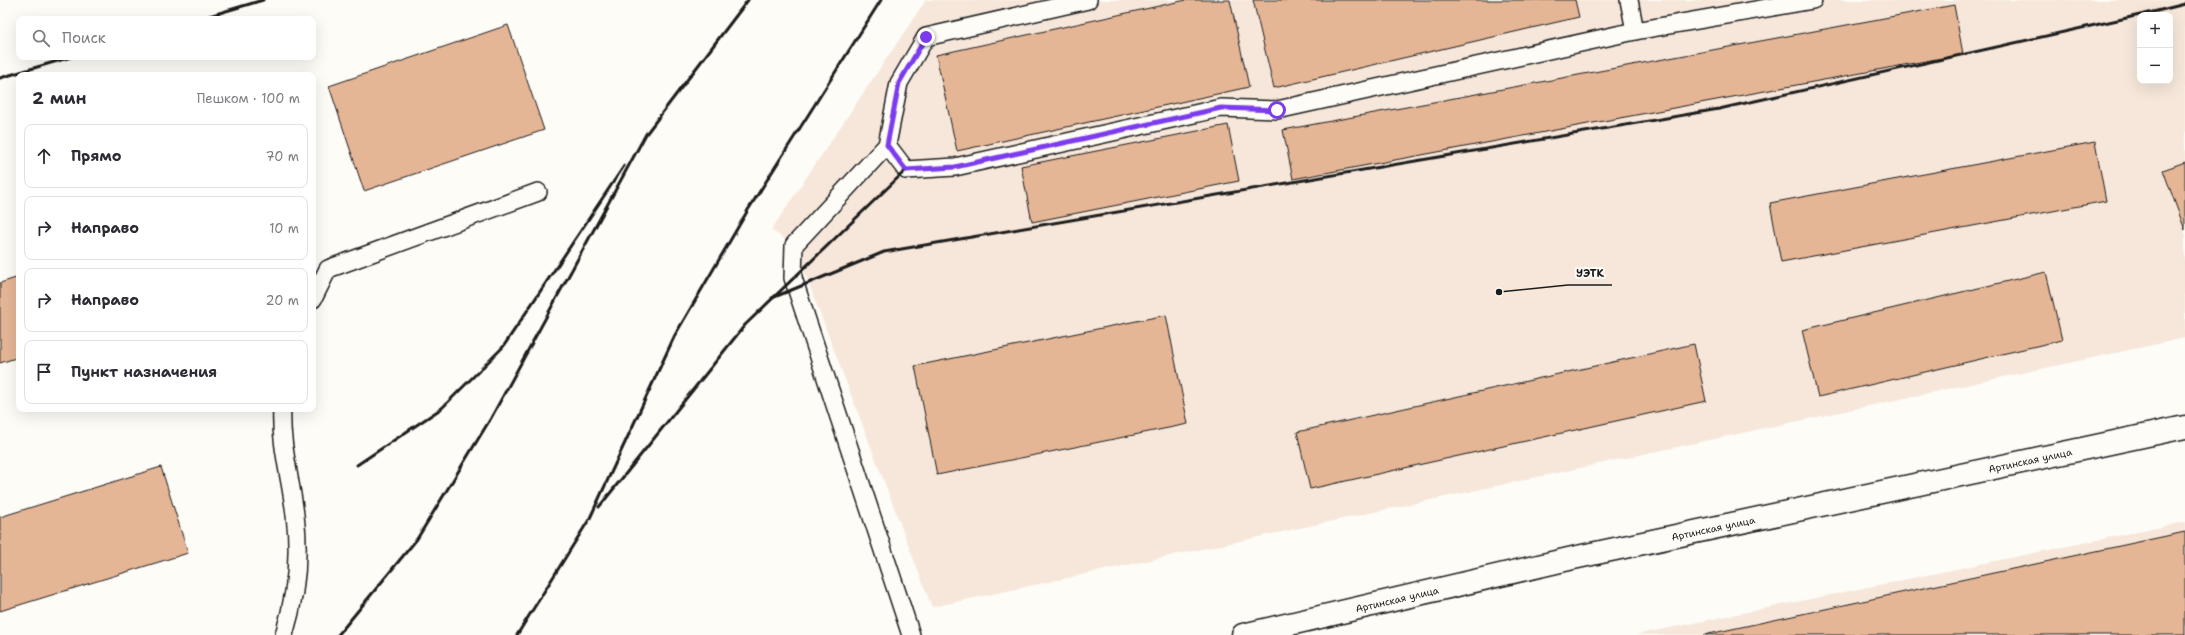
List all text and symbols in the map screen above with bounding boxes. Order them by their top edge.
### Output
map controls [2137,12,2173,84]
button: + [2137,12,2173,48]
search box [16,16,316,60]
icon: search [30,27,52,49]
text: Поиск [62,28,106,48]
route end [917,28,935,46]
button: − [2137,48,2173,84]
text: 2 мин [32,87,87,109]
text: Пешком · 100 m [197,90,300,107]
route start [1268,101,1286,119]
icon: ahead [33,145,55,167]
text: Прямо [71,146,121,166]
text: 70 m [265,148,299,165]
icon: right [33,217,55,239]
text: Направо [71,218,139,238]
text: 10 m [269,220,299,237]
callout: УЭТК [1568,262,1612,285]
text: УЭТК [1576,266,1604,281]
icon: right [33,289,55,311]
text: Направо [71,290,139,310]
text: 20 m [266,292,299,309]
icon: arrive [33,361,55,383]
text: Пункт назначения [71,362,217,382]
street label: Артинская улица [1987,445,2074,476]
street label: Артинская улица [1670,513,1757,544]
street label: Артинская улица [1354,583,1441,615]

